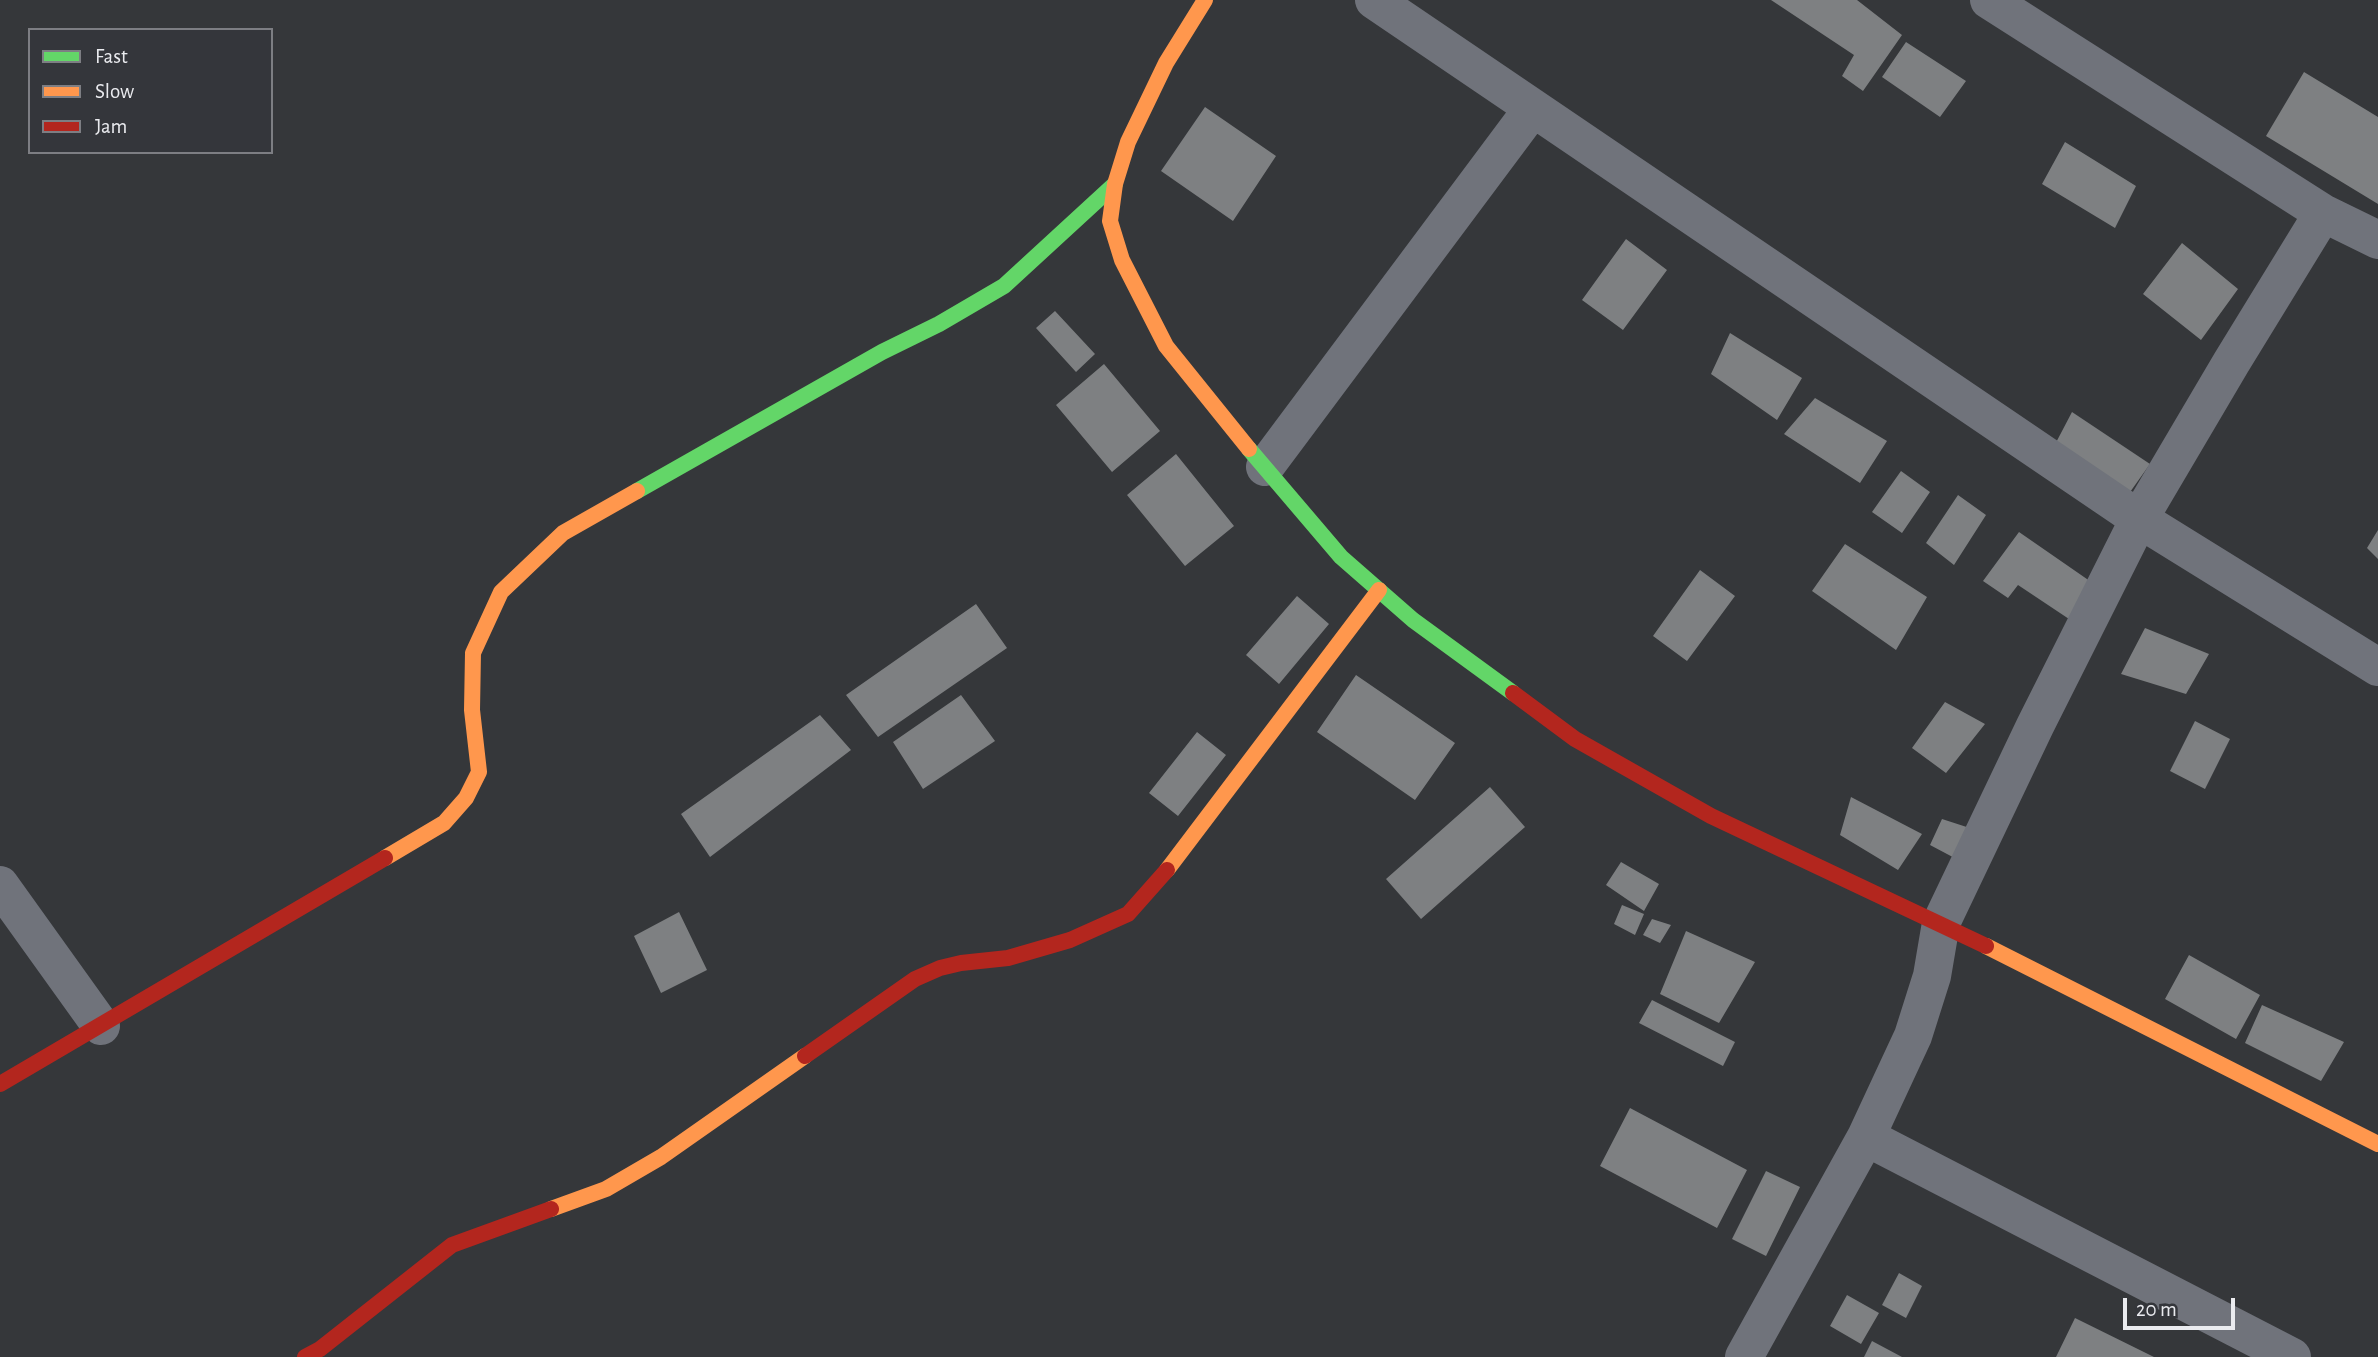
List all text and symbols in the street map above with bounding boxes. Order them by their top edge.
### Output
legend [28,28,273,154]
text: Fast [95,46,128,67]
text: Slow [95,81,134,102]
text: Jam [95,116,127,137]
scale bar [2126,1284,2238,1328]
text: 20 m [2136,1299,2177,1320]

